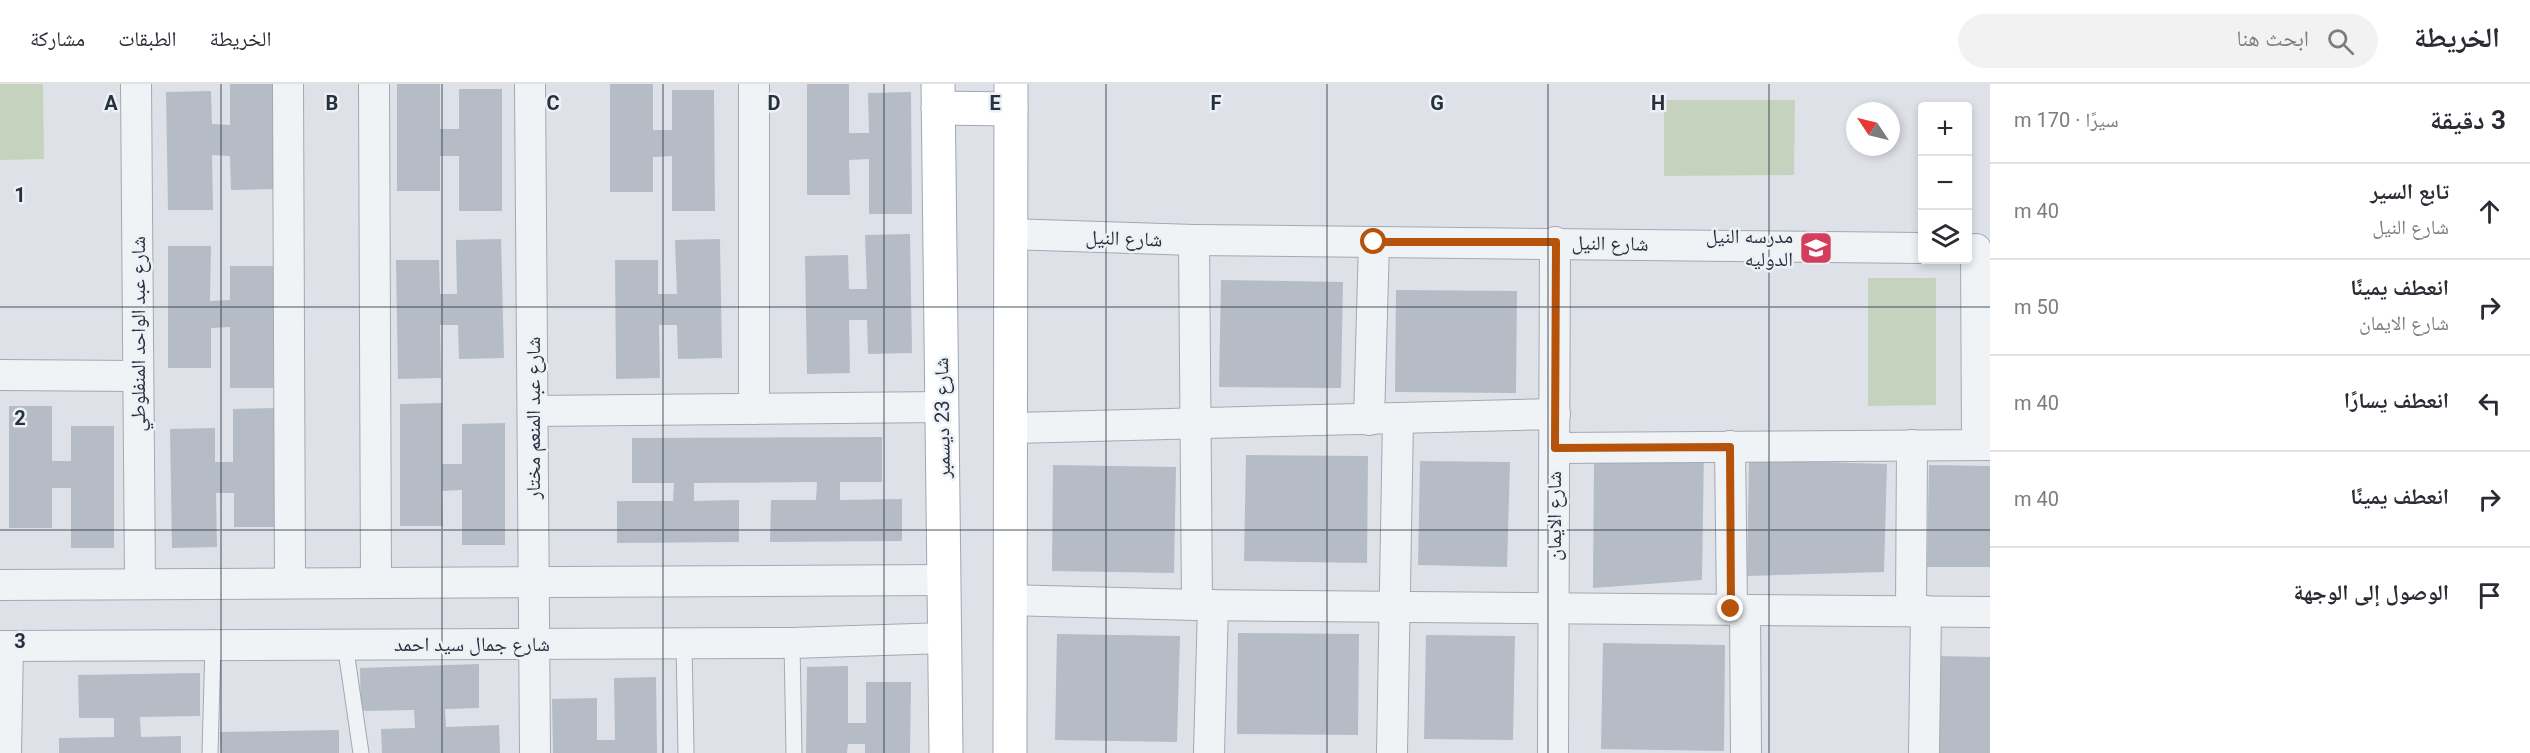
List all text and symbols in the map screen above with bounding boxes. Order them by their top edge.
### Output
search box [1958,14,2378,68]
text: الخريطة [2414,21,2500,54]
icon: search [2324,25,2357,58]
text: ابحث هنا [2237,26,2309,51]
text: مشاركة [30,27,85,51]
text: الطبقات [118,27,177,51]
text: الخريطة [210,27,271,51]
text: A [104,91,118,115]
text: B [326,91,338,115]
text: C [546,91,560,115]
text: D [768,91,781,115]
text: E [989,91,1001,115]
text: F [1211,91,1222,115]
text: G [1430,91,1444,115]
text: H [1651,91,1665,115]
north arrow [1846,102,1900,156]
map controls [1918,102,1972,264]
button: + [1918,102,1972,156]
text: 3 دقيقة [2430,105,2506,135]
text: سيرًا · 170 m [2014,108,2119,132]
button: − [1918,156,1972,210]
text: تابع السير [2370,179,2449,204]
text: 1 [14,183,26,207]
icon: ahead [2473,195,2506,228]
text: 40 m [2014,199,2059,223]
button: layers [1918,210,1972,264]
text: شارع النيل [2372,215,2449,239]
place label: مدرسه النيل الدوليه [1706,224,1793,271]
street label: شارع النيل [1085,225,1163,252]
route start [1360,228,1386,254]
street label: شارع النيل [1571,230,1649,257]
school or university icon: مدرسه النيل الدوليه [1798,230,1834,266]
street label: شارع عبد الواحد المنفلوطي [126,236,154,432]
text: انعطف يمينًا [2350,275,2449,300]
icon: right [2473,291,2506,324]
text: 50 m [2014,295,2059,319]
text: شارع الايمان [2359,311,2449,335]
street label: شارع عبد المنعم مختار [521,337,547,500]
street label: شارع 23 ديسمبر [929,357,956,480]
icon: left [2473,387,2506,420]
text: انعطف يسارًا [2344,388,2449,413]
text: 40 m [2014,391,2059,415]
text: 2 [14,406,26,430]
street label: شارع الايمان [1542,471,1567,561]
icon: right [2473,483,2506,516]
text: انعطف يمينًا [2350,484,2449,509]
text: 40 m [2014,487,2059,511]
icon: arrive [2473,579,2506,612]
text: الوصول إلى الوجهة [2293,580,2449,605]
route end [1717,595,1743,621]
text: 3 [14,629,26,653]
street label: شارع جمال سيد احمد [394,632,550,657]

